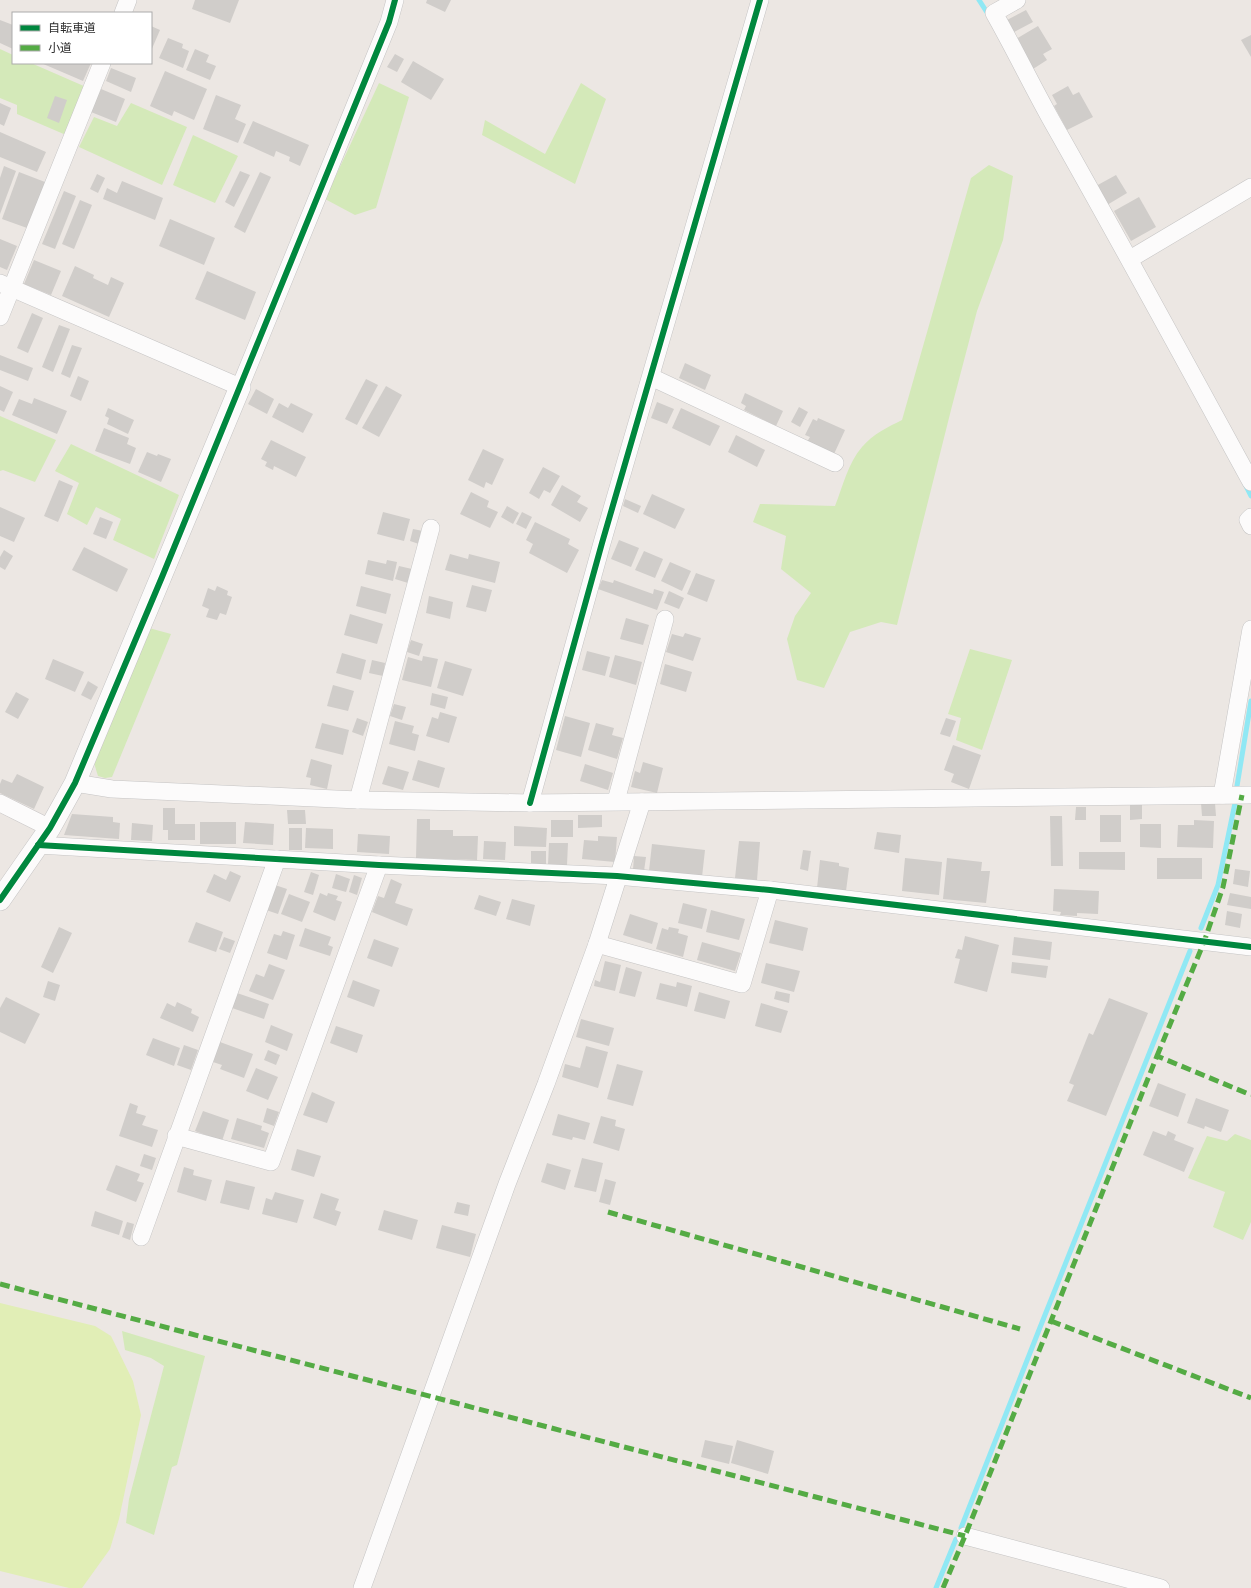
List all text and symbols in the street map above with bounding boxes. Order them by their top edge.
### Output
legend [12,12,152,64]
text: 自転車道 [48,20,96,35]
text: 小道 [48,40,72,55]

